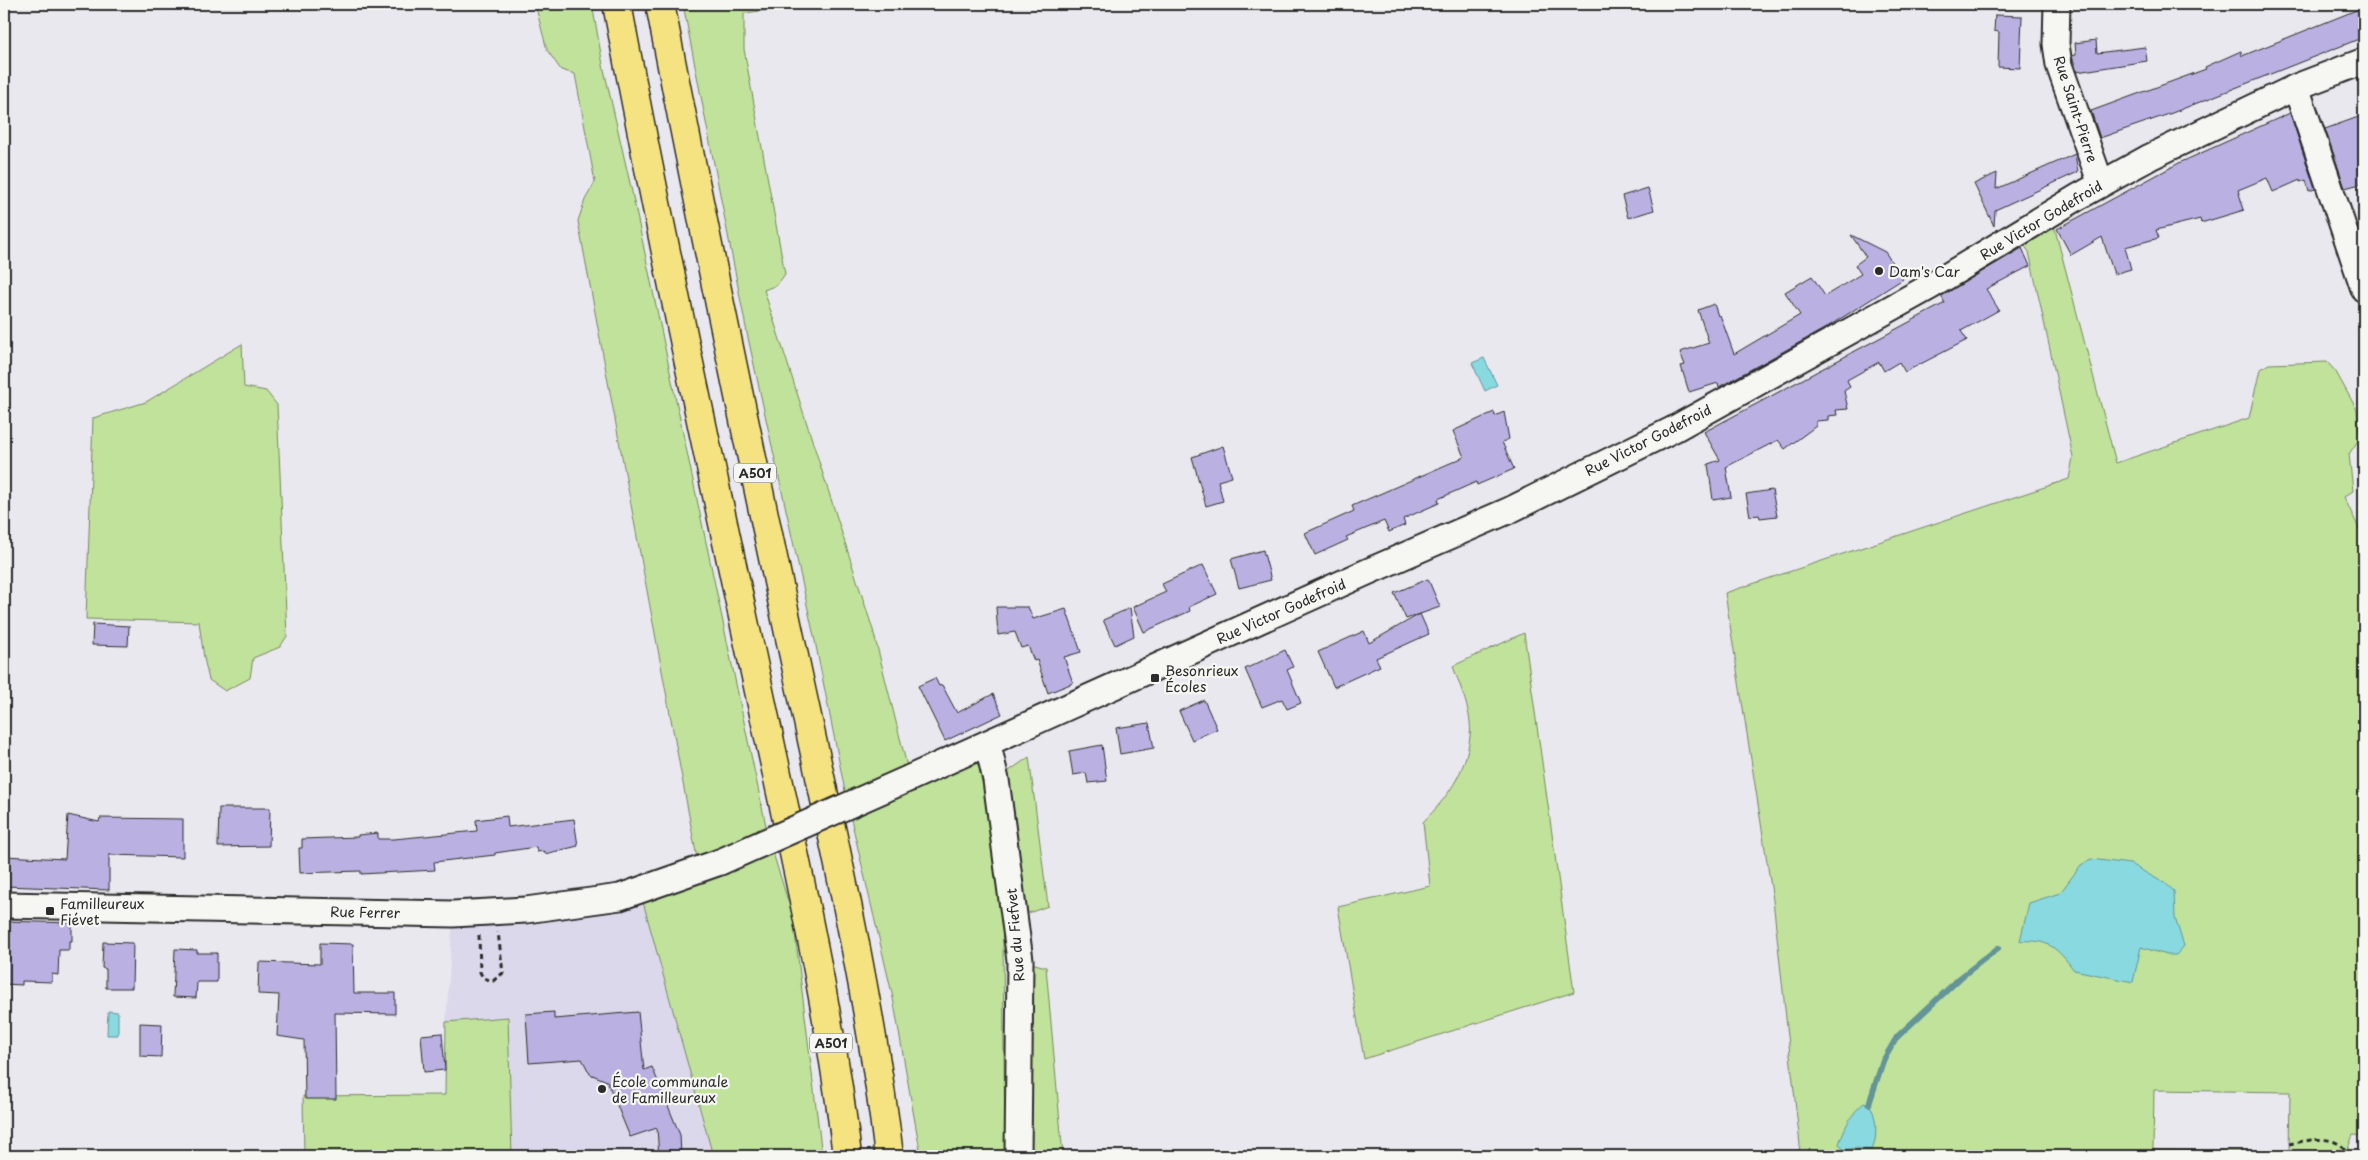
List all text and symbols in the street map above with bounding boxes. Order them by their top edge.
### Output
street label: Rue Saint-Pierre [2049,53,2103,165]
street label: Rue Victor Godefroid [1976,175,2106,265]
place label: Dam's Car [1889,261,1960,282]
marker: Dam's Car [1873,265,1885,277]
street label: Rue Victor Godefroid [1581,399,1715,481]
road number: A501 [734,463,776,482]
street label: Rue Victor Godefroid [1213,573,1349,649]
place label: Besonrieux Écoles [1165,660,1238,697]
marker: Besonrieux Écoles [1149,672,1161,684]
street label: Rue du Fiefvet [1000,887,1030,983]
place label: Familleureux Fiévet [60,893,144,930]
street label: Rue Ferrer [330,901,401,923]
marker: Familleureux Fiévet [44,905,56,917]
road number: A501 [810,1034,852,1052]
place label: École communale de Familleureux [612,1071,728,1108]
marker: École communale de Familleureux [596,1083,608,1095]

